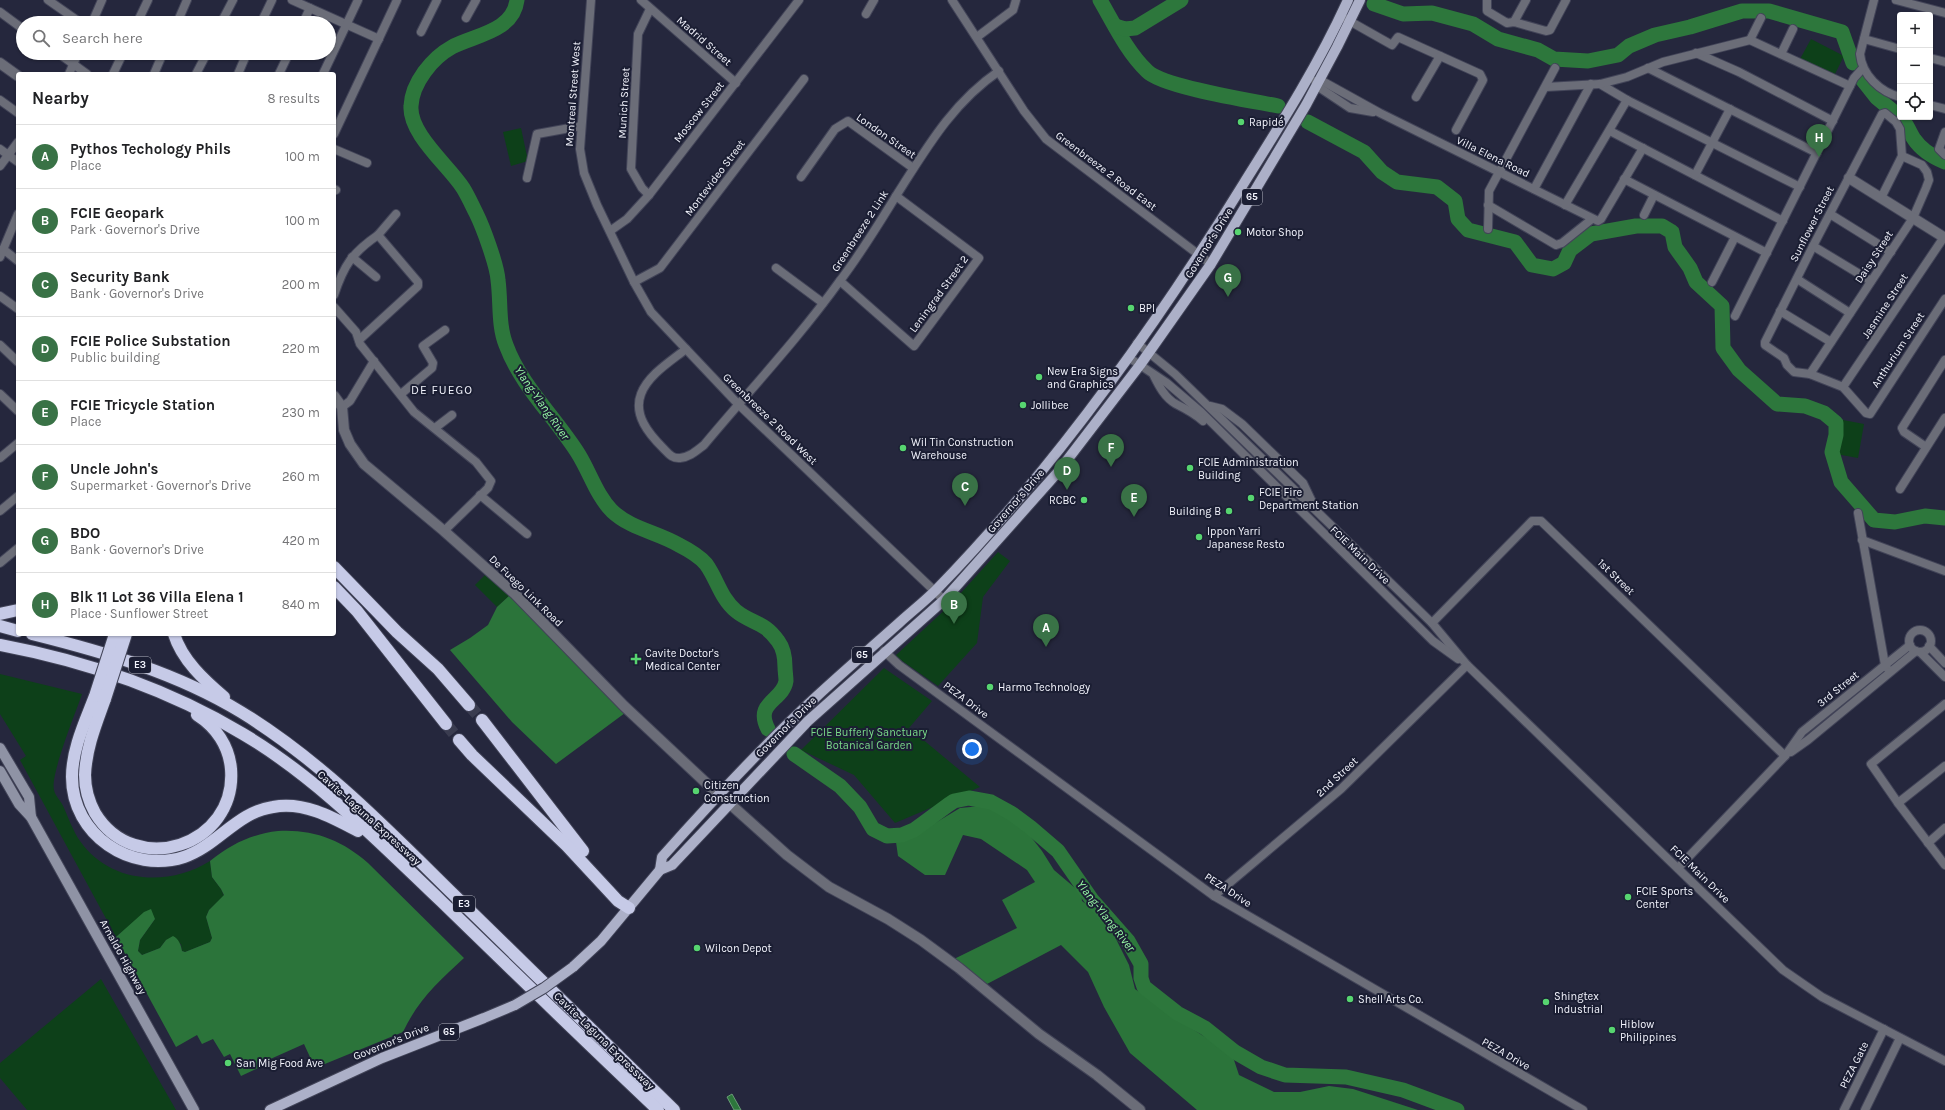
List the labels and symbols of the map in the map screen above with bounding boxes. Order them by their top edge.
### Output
street label: Madrid Street [674,14,734,68]
street label: Montreal Street West [563,41,583,147]
street label: Munich Street [616,67,632,139]
street label: Moscow Street [671,79,727,145]
street label: London Street [854,111,918,161]
place label: Rapidé [1249,116,1284,129]
marker: Rapidé [1236,117,1246,127]
pin: H [1806,124,1832,157]
street label: Greenbreeze 2 Road East [1053,129,1159,213]
street label: Villa Elena Road [1454,134,1532,180]
street label: Montevideo Street [682,138,748,218]
street label: Sunflower Street [1787,184,1837,264]
street label: Greenbreeze 2 Link [829,188,891,274]
road number: 65 [1242,189,1262,205]
street label: Governor's Drive [1182,205,1236,281]
place label: Motor Shop [1246,226,1304,239]
marker: Motor Shop [1233,227,1243,237]
street label: Daisy Street [1852,228,1896,286]
street label: Leningrad Street 2 [907,253,971,335]
pin: G [1215,264,1241,297]
street label: Jasmine Street [1859,271,1911,341]
place label: BPI [1139,302,1155,315]
marker: BPI [1126,303,1136,313]
street label: Anthurium Street [1869,310,1927,390]
water label: Ylang-Ylang River [511,364,573,443]
place label: New Era Signs and Graphics [1047,365,1118,391]
street label: Greenbreeze 2 Road West [720,370,820,468]
marker: New Era Signs and Graphics [1034,372,1044,382]
district label: DE FUEGO [411,383,473,397]
place label: Jollibee [1031,399,1069,412]
marker: Jollibee [1018,400,1028,410]
pin: F [1098,434,1124,467]
place label: Wil Tin Construction Warehouse [911,436,1014,462]
marker: Wil Tin Construction Warehouse [898,443,908,453]
place label: FCIE Administration Building [1198,456,1299,482]
pin: D [1054,457,1080,490]
marker: FCIE Administration Building [1185,463,1195,473]
street label: Governor's Drive [985,466,1048,536]
pin: C [952,473,978,506]
pin: E [1121,484,1147,517]
place label: FCIE Fire Department Station [1259,486,1359,512]
marker: FCIE Fire Department Station [1246,493,1256,503]
place label: RCBC [1049,494,1076,507]
marker: RCBC [1079,495,1089,505]
place label: Building B [1169,505,1221,518]
marker: Building B [1224,506,1234,516]
street label: FCIE Main Drive [1327,523,1393,587]
place label: Ippon Yarri Japanese Resto [1207,525,1285,551]
marker: Ippon Yarri Japanese Resto [1194,532,1204,542]
street label: De Fuego Link Road [486,553,566,629]
street label: 1st Street [1595,556,1637,598]
pin: B [941,591,967,624]
pin: A [1033,614,1059,647]
place label: Cavite Doctor's Medical Center [645,647,720,673]
road number: 65 [852,647,872,663]
marker: Cavite Doctor's Medical Center [630,653,642,665]
road number: E3 [129,657,151,673]
street label: 3rd Street [1815,668,1861,710]
street label: PEZA Drive [941,679,992,721]
place label: Harmo Technology [998,681,1090,694]
marker: Harmo Technology [985,682,995,692]
street label: Governor's Drive [753,694,819,760]
park label: FCIE Bufferly Sanctuary Botanical Garden [811,726,927,752]
your location [962,739,982,759]
street label: 2nd Street [1313,754,1361,800]
street label: Cavite–Laguna Expressway [315,768,423,868]
place label: Citizen Construction [704,779,770,805]
marker: Citizen Construction [691,786,701,796]
street label: FCIE Main Drive [1667,842,1733,906]
street label: PEZA Drive [1202,870,1254,910]
water label: Ylang-Ylang River [1074,878,1139,955]
place label: FCIE Sports Center [1636,885,1694,911]
marker: FCIE Sports Center [1623,892,1633,902]
road number: E3 [453,896,475,912]
street label: Arnaldo Highway [97,917,149,997]
place label: Wilcon Depot [705,942,772,955]
marker: Wilcon Depot [692,943,702,953]
street label: Cavite–Laguna Expressway [551,990,657,1092]
place label: Shingtex Industrial [1554,990,1603,1016]
place label: Shell Arts Co. [1358,993,1423,1006]
marker: Shell Arts Co. [1345,994,1355,1004]
marker: Shingtex Industrial [1541,997,1551,1007]
place label: Hiblow Philippines [1620,1018,1677,1044]
street label: Governor's Drive [351,1021,431,1063]
road number: 65 [439,1024,459,1040]
marker: Hiblow Philippines [1607,1025,1617,1035]
street label: PEZA Drive [1480,1035,1533,1073]
street label: PEZA Gate [1837,1039,1871,1091]
place label: San Mig Food Ave [236,1057,324,1070]
marker: San Mig Food Ave [223,1058,233,1068]

